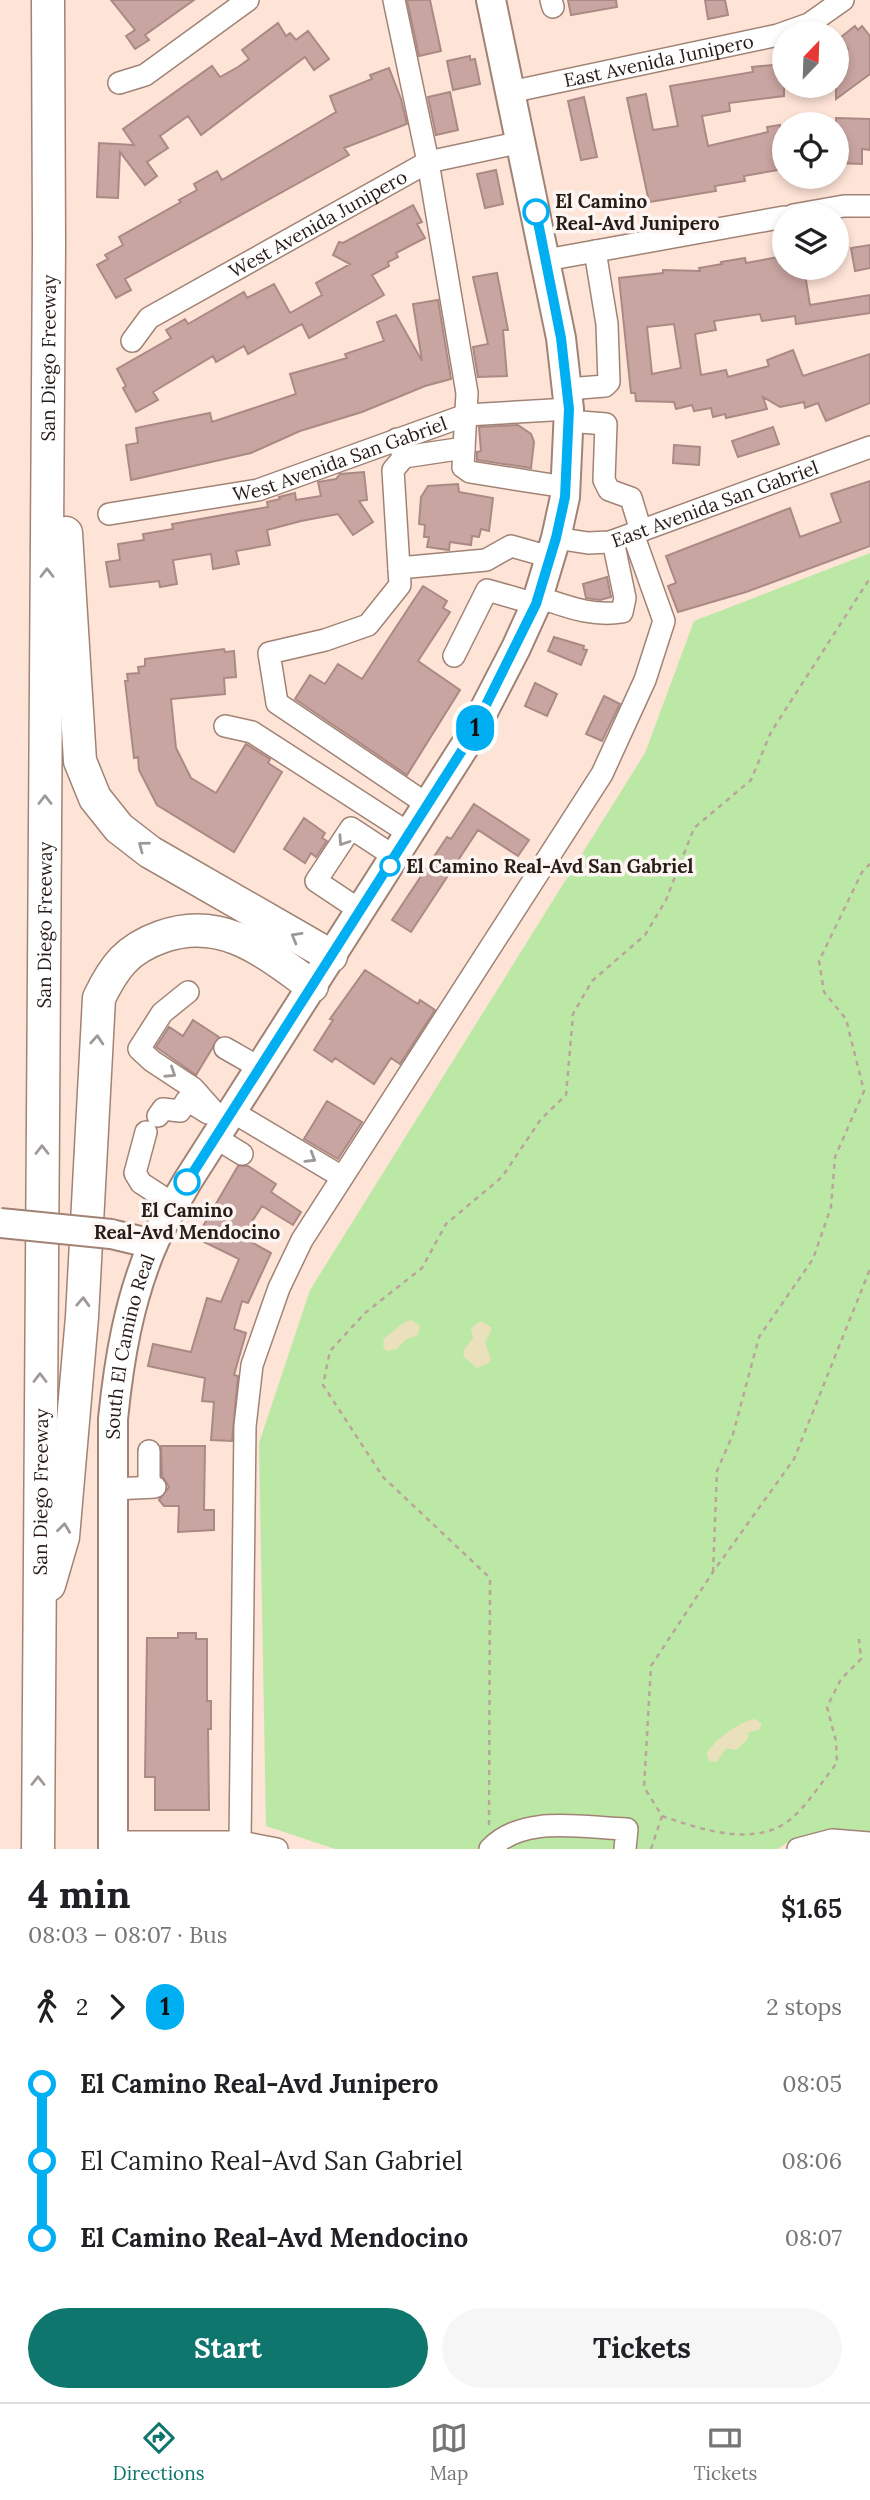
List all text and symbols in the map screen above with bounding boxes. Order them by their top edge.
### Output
north arrow [772,21,849,98]
map controls [772,21,849,280]
street label: East Avenida Junipero [562,29,756,92]
button: locate [772,112,849,189]
street label: West Avenida Junipero [225,164,411,283]
place label: El Camino Real-Avd Junipero [555,189,720,235]
marker: El Camino Real-Avd Junipero [523,199,549,225]
button: layers [772,203,849,280]
street label: San Diego Freeway [36,274,61,442]
street label: West Avenida San Gabriel [231,411,450,506]
street label: East Avenida San Gabriel [608,455,822,553]
one-way arrow [39,567,55,577]
line badge: 1 [452,705,498,751]
text: 1 [470,712,480,743]
one-way arrow [37,794,53,805]
one-way arrow [339,833,351,846]
street label: San Diego Freeway [32,841,57,1009]
one-way arrow [138,842,151,854]
place label: El Camino Real-Avd San Gabriel [406,854,694,878]
marker: El Camino Real-Avd San Gabriel [380,856,400,876]
one-way arrow [290,932,303,945]
one-way arrow [90,1035,105,1046]
one-way arrow [163,1065,176,1077]
one-way arrow [34,1144,50,1155]
one-way arrow [304,1150,317,1163]
marker: El Camino Real-Avd Mendocino [174,1169,200,1195]
place label: El Camino Real-Avd Mendocino [94,1198,280,1244]
street label: South El Camino Real [101,1250,160,1440]
one-way arrow [76,1296,91,1307]
one-way arrow [32,1372,48,1382]
street label: San Diego Freeway [28,1408,53,1576]
one-way arrow [56,1523,71,1534]
one-way arrow [30,1775,46,1786]
text: 4 min [28,1870,130,1918]
text: $1.65 [781,1892,842,1925]
text: 08:03 – 08:07 · Bus [28,1920,227,1949]
icon: walk [28,1988,66,2026]
icon: forward [98,1988,136,2026]
text: 1 [160,1991,170,2022]
text: 2 [76,1992,88,2021]
text: 2 stops [766,1992,842,2021]
text: El Camino Real-Avd Junipero [80,2067,439,2100]
text: 08:05 [782,2069,842,2098]
text: El Camino Real-Avd San Gabriel [80,2144,463,2177]
text: 08:06 [781,2146,842,2175]
text: El Camino Real-Avd Mendocino [80,2221,468,2254]
text: 08:07 [785,2223,842,2252]
button: Start [28,2308,428,2388]
button: Tickets [442,2308,842,2388]
tab: Directions [113,2419,205,2485]
tab: Map [430,2419,468,2485]
tab: Tickets [693,2419,757,2485]

